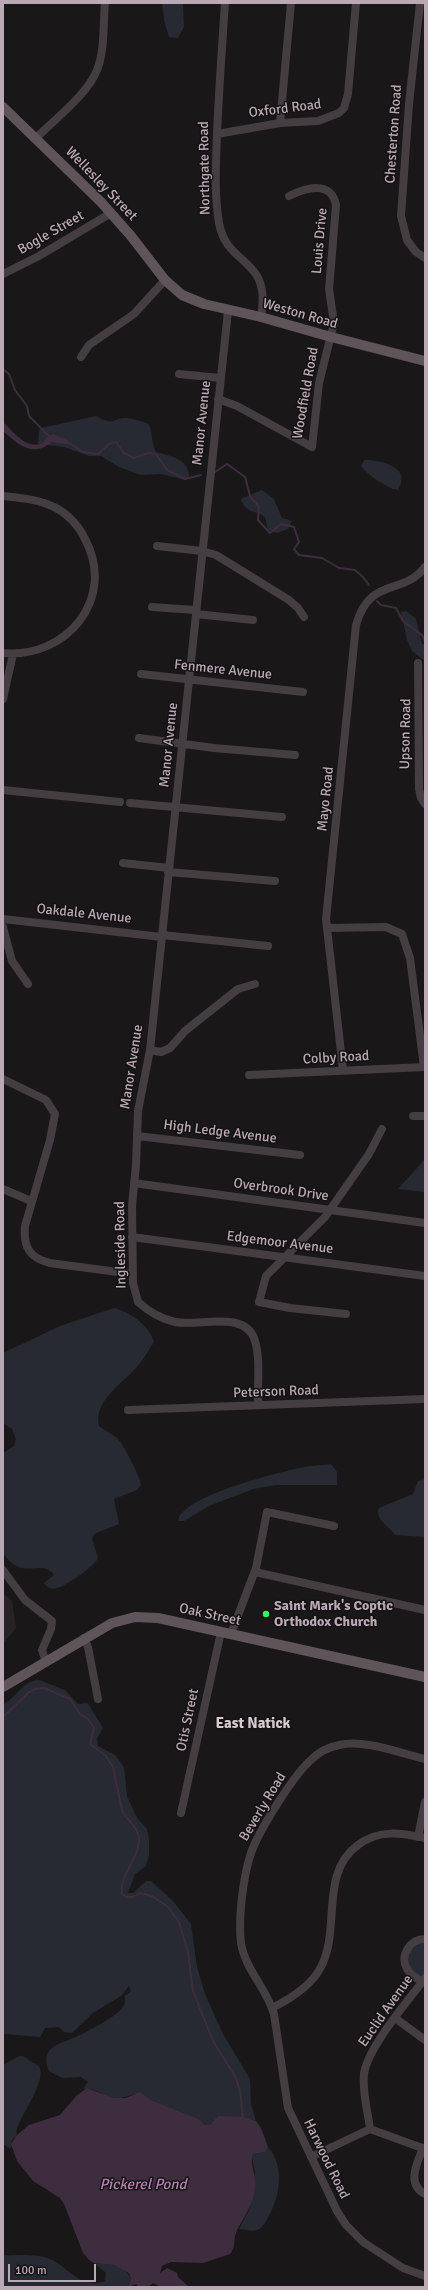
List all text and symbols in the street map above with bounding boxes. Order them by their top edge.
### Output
street label: Chesterton Road [382,84,406,184]
street label: Oxford Road [248,96,322,122]
street label: Northgate Road [196,121,214,215]
street label: Wellesley Street [62,144,140,224]
street label: Bogle Street [15,207,87,259]
street label: Louis Drive [309,207,331,275]
street label: Weston Road [261,295,339,333]
street label: Woodfield Road [290,346,322,440]
street label: Manor Avenue [189,380,215,466]
street label: Fenmere Avenue [173,656,273,684]
street label: Upson Road [397,698,415,770]
street label: Manor Avenue [156,702,182,788]
street label: Mayo Road [314,766,338,832]
street label: Oakdale Avenue [36,901,132,927]
street label: Manor Avenue [117,1024,147,1110]
street label: Colby Road [302,1048,370,1068]
street label: High Ledge Avenue [162,1117,278,1147]
street label: Overbrook Drive [232,1175,330,1205]
street label: Ingleside Road [112,1201,130,1289]
street label: Edgemoor Avenue [226,1228,334,1258]
street label: Peterson Road [233,1382,319,1402]
place label: Saint Mark's Coptic Orthodox Church [274,1598,393,1630]
street label: Oak Street [178,1600,242,1630]
marker: Saint Mark's Coptic Orthodox Church [261,1609,271,1619]
street label: Otis Street [173,1687,203,1753]
district label: East Natick [216,1715,290,1733]
street label: Beverly Road [236,1770,290,1844]
street label: Euclid Avenue [355,1972,417,2050]
street label: Harwood Road [299,2116,353,2202]
water label: Pickerel Pond [100,2176,186,2194]
scale bar [10,2256,98,2282]
text: 100 m [15,2263,47,2278]

